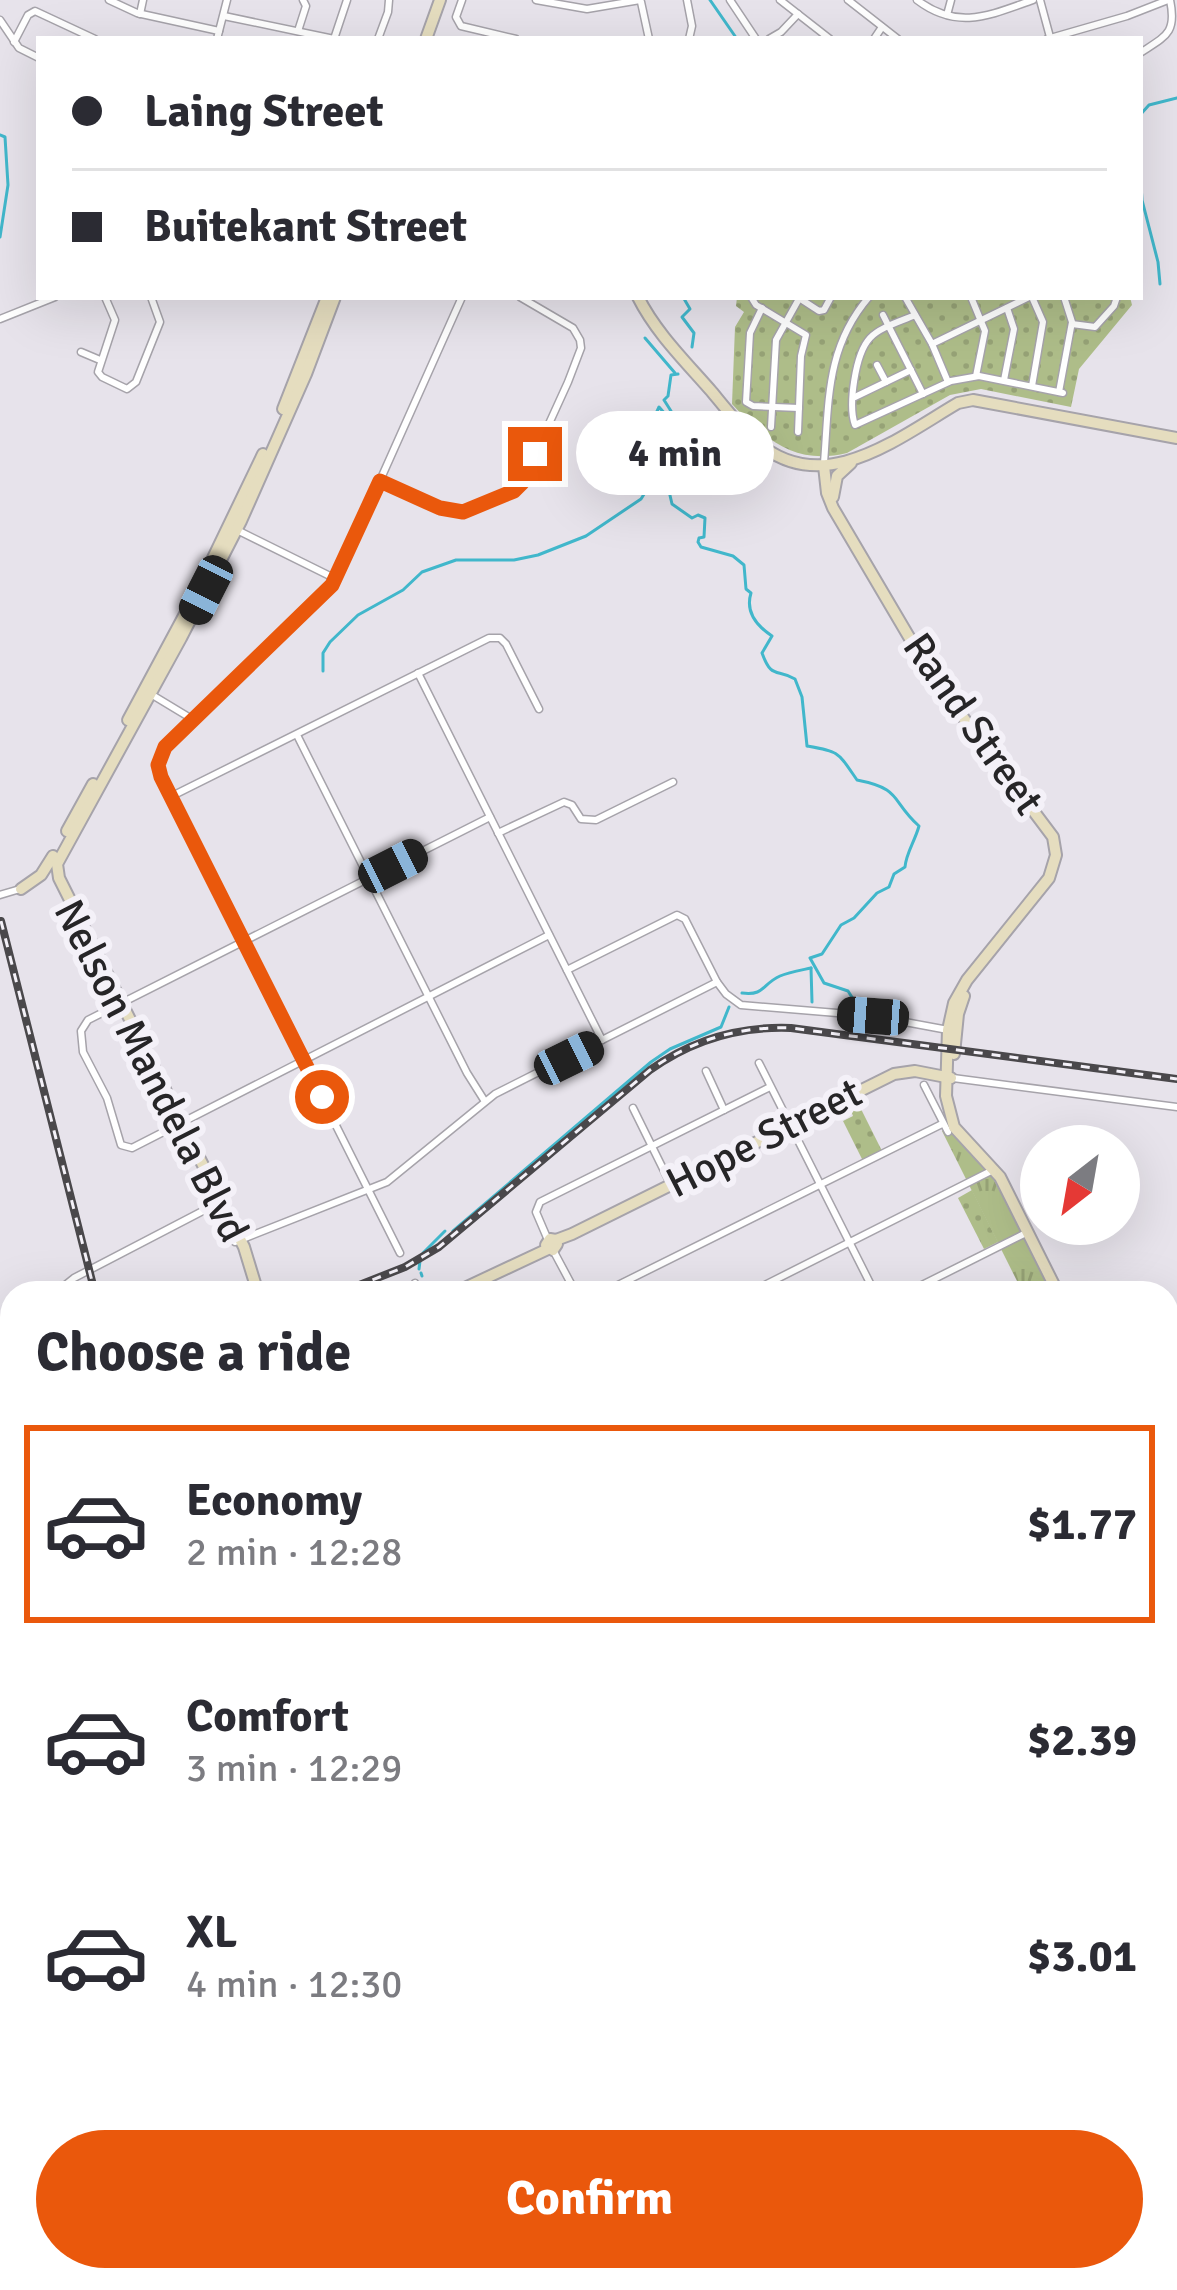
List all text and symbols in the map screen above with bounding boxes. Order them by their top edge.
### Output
text: Laing Street [144,84,384,139]
text: Buitekant Street [144,199,467,254]
callout: 4 min [577,412,775,496]
route end [508,427,562,481]
text: 4 min [628,429,722,477]
car [174,550,238,630]
street label: Rand Street [892,623,1054,825]
car [353,834,433,898]
street label: Nelson Mandela Blvd [43,891,259,1251]
car [836,996,910,1036]
car [529,1026,609,1090]
street label: Hope Street [658,1067,870,1209]
route start [295,1070,349,1124]
north arrow [1020,1125,1140,1245]
map controls [1020,1125,1140,1245]
text: Choose a ride [36,1319,351,1386]
icon: car [42,1470,150,1578]
text: Economy [186,1473,362,1528]
text: $1.77 [1027,1497,1137,1552]
text: 2 min · 12:28 [186,1528,402,1576]
icon: car [42,1686,150,1794]
text: Comfort [186,1689,349,1744]
text: $2.39 [1027,1713,1137,1768]
text: 3 min · 12:29 [186,1744,402,1792]
icon: car [42,1902,150,2010]
text: XL [186,1905,237,1960]
text: $3.01 [1027,1929,1137,1984]
text: 4 min · 12:30 [186,1960,402,2008]
button: Confirm [36,2130,1143,2268]

